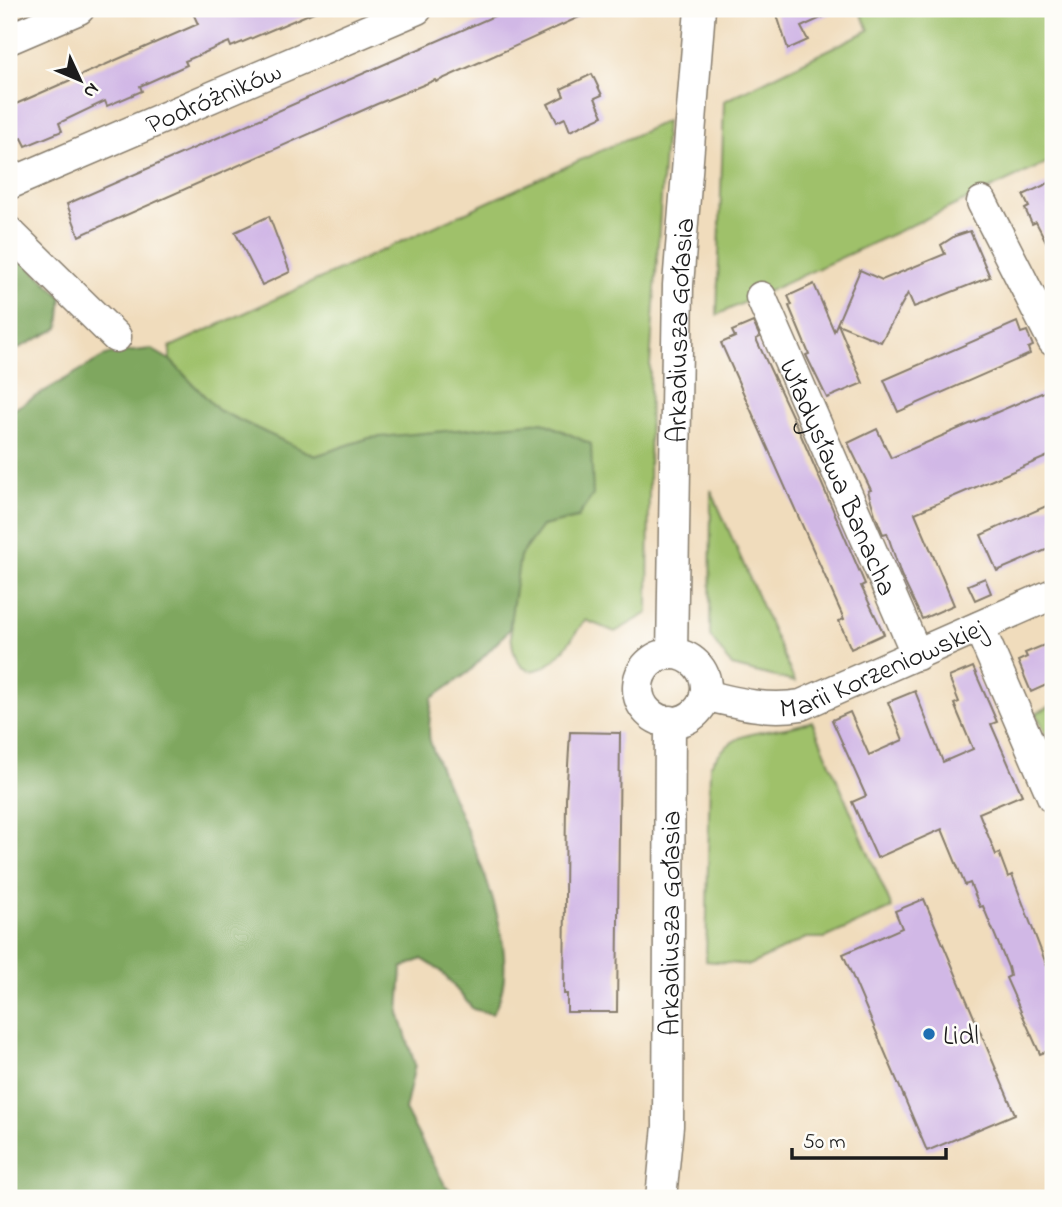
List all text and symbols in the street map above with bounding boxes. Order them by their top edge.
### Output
north arrow [46,46,116,116]
street label: Podróżników [140,53,289,147]
text: N [76,76,105,104]
street label: Arkadiusza Gołasia [658,216,707,443]
street label: Władysława Banacha [766,353,906,603]
street label: Marii Korzeniowskiej [778,609,994,731]
street label: Arkadiusza Gołasia [651,811,694,1036]
place label: Lidl [943,1017,979,1058]
marker: Lidl [921,1026,937,1042]
scale bar [792,1116,946,1160]
text: 50 m [803,1128,846,1158]

